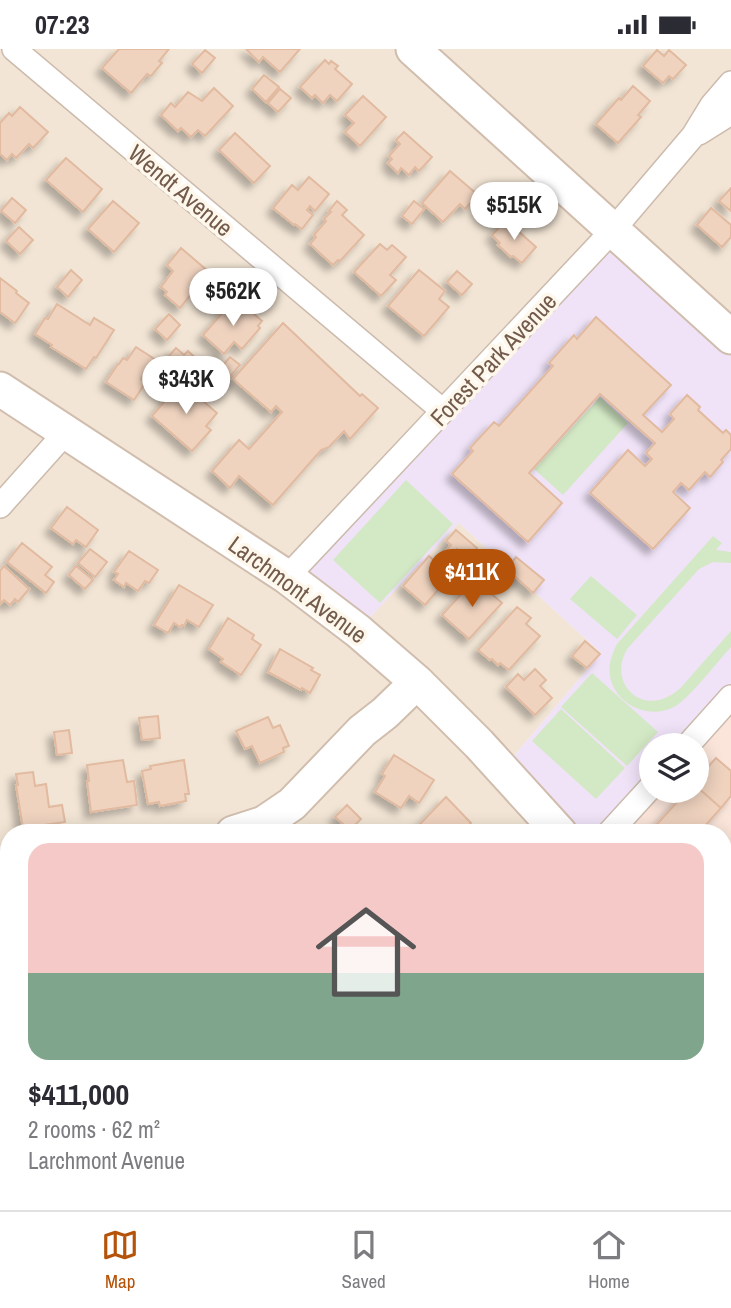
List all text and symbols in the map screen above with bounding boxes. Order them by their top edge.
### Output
text: 07:23 [35,7,90,42]
street label: Wendt Avenue [122,137,240,243]
pin: $515K [465,183,563,242]
text: $515K [486,189,542,220]
pin: $562K [184,268,282,328]
text: $562K [205,275,261,306]
street label: Forest Park Avenue [423,285,563,433]
pin: $343K [137,357,235,416]
text: $343K [158,363,214,394]
street label: Larchmont Avenue [222,528,374,650]
pin: $411K [423,549,521,609]
text: $411K [445,556,499,587]
map controls [639,733,709,803]
button: layers [639,733,709,803]
icon: home [303,889,429,1015]
text: $411,000 [28,1074,129,1114]
text: 2 rooms · 62 m² [28,1114,160,1145]
text: Larchmont Avenue [28,1145,185,1176]
tab: Map [101,1226,139,1294]
tab: Saved [342,1226,386,1294]
tab: Home [588,1226,630,1294]

